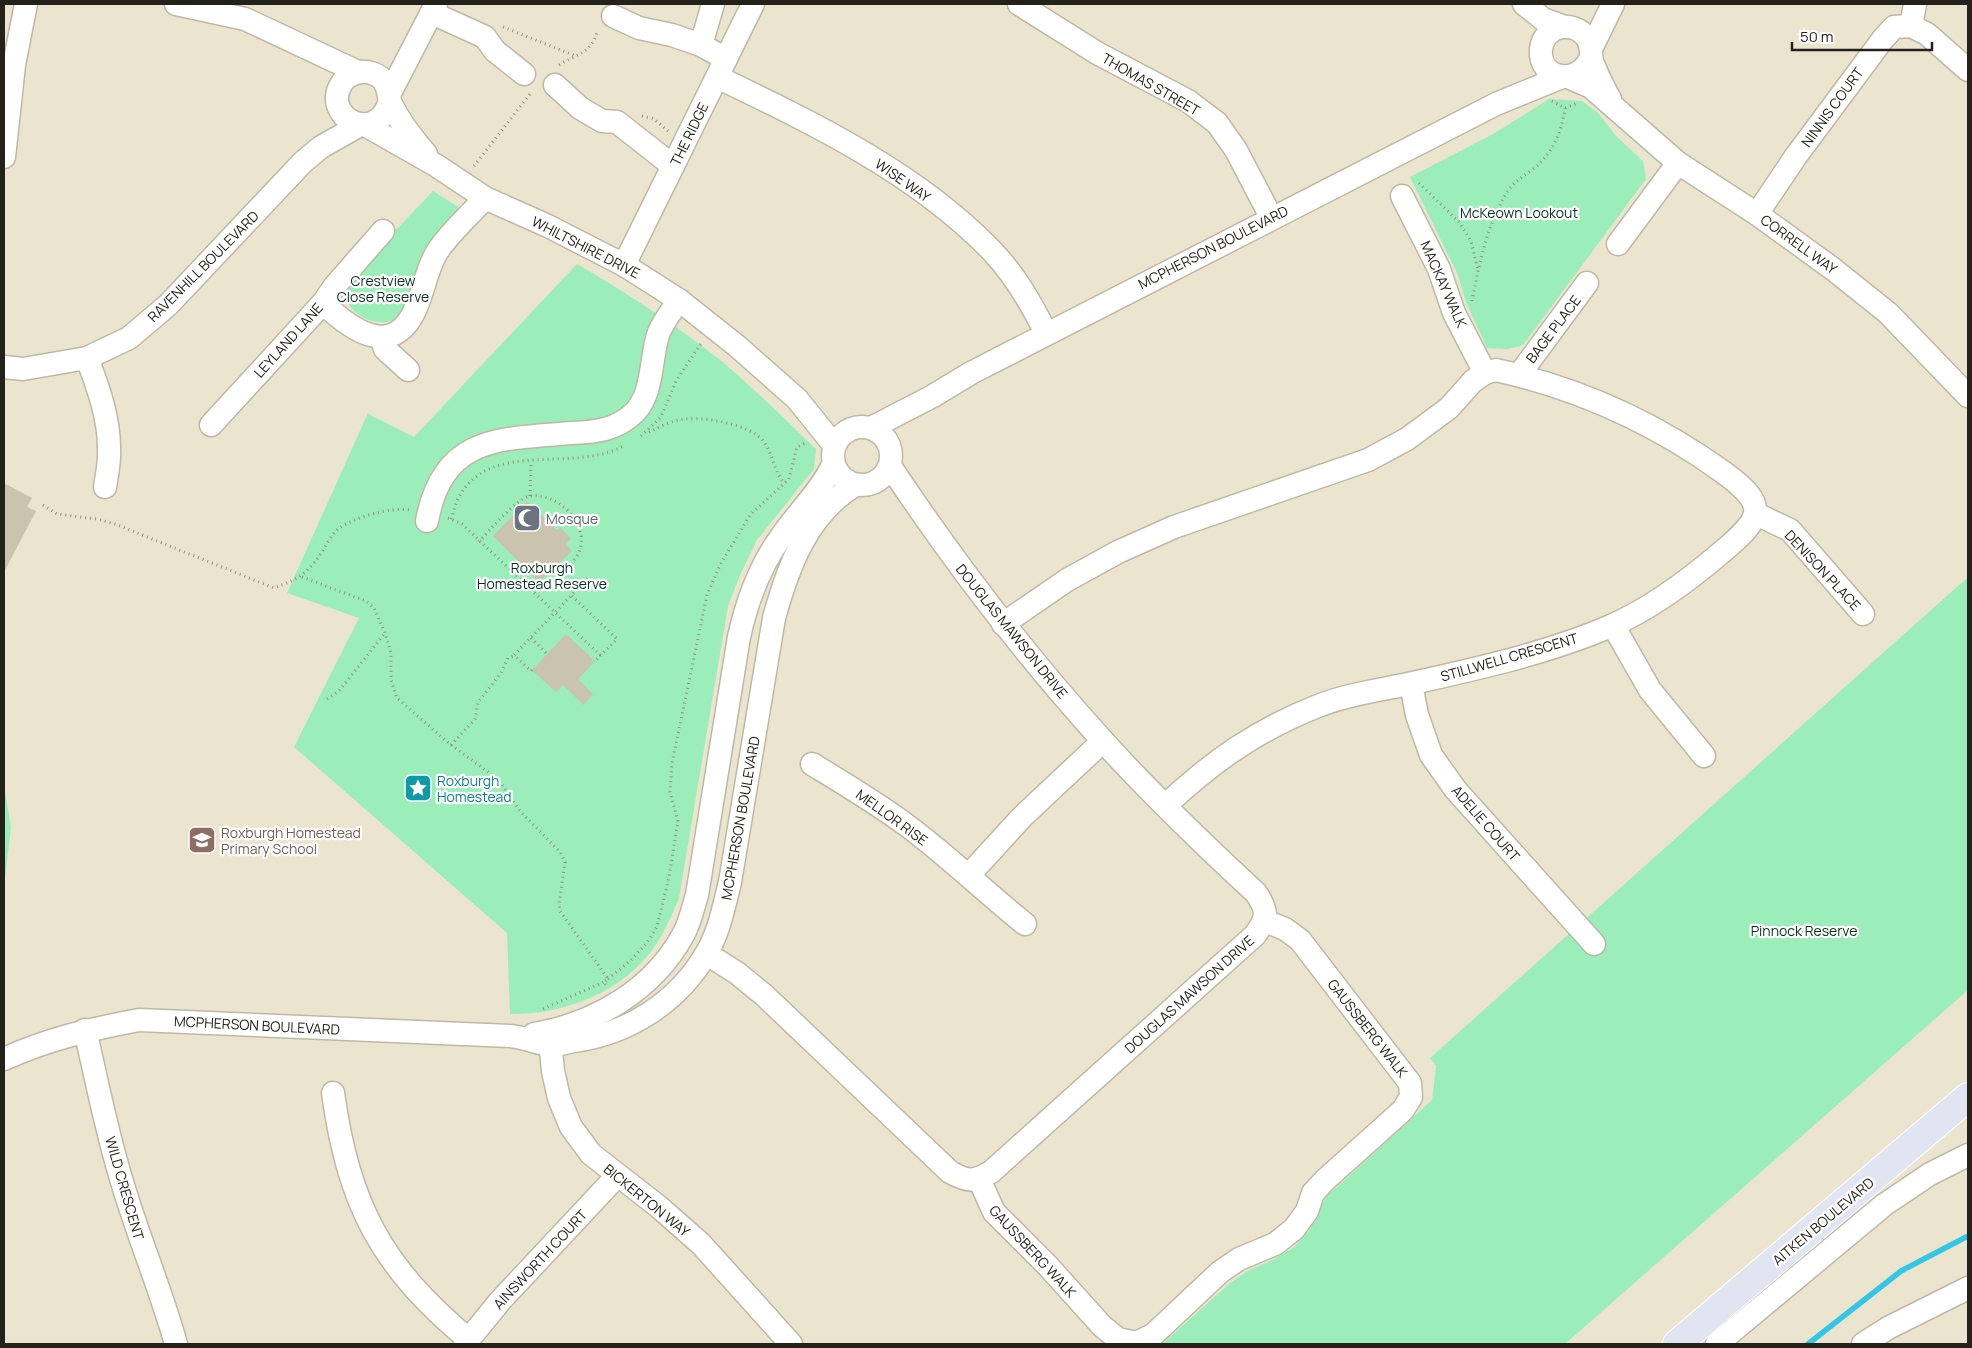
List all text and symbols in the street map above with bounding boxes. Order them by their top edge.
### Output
scale bar [1792,20,1932,52]
text: 50 m [1800,26,1834,47]
street label: THOMAS STREET [1099,48,1204,120]
street label: NINNIS COURT [1797,63,1868,151]
street label: THE RIDGE [666,99,712,169]
street label: WISE WAY [871,154,935,206]
street label: MCPHERSON BOULEVARD [1135,201,1291,293]
park label: McKeown Lookout [1460,203,1578,222]
street label: RAVENHILL BOULEVARD [143,206,263,326]
street label: CORRELL WAY [1757,210,1841,278]
street label: WHILTSHIRE DRIVE [529,212,643,283]
street label: MACKAY WALK [1416,238,1472,331]
park label: Crestview Close Reserve [337,271,429,306]
street label: BAGE PLACE [1521,291,1585,367]
street label: LEYLAND LANE [249,299,327,381]
mosque icon: Mosque [512,503,542,533]
place label: Mosque [546,509,598,528]
street label: DENISON PLACE [1781,526,1865,614]
park label: Roxburgh Homestead Reserve [477,558,607,593]
street label: DOUGLAS MAWSON DRIVE [952,560,1072,702]
street label: STILLWELL CRESCENT [1438,628,1580,686]
street label: MCPHERSON BOULEVARD [716,735,764,901]
place label: Roxburgh Homestead [437,771,512,806]
place icon: Roxburgh Homestead [403,773,433,803]
street label: ADELIE COURT [1448,781,1525,865]
street label: MELLOR RISE [852,785,932,849]
place label: Roxburgh Homestead Primary School [221,823,361,858]
school or university icon: Roxburgh Homestead Primary School [187,825,217,855]
park label: Pinnock Reserve [1751,921,1857,940]
street label: DOUGLAS MAWSON DRIVE [1120,931,1258,1057]
street label: GAUSSBERG WALK [1324,975,1413,1081]
street label: MCPHERSON BOULEVARD [174,1011,340,1039]
street label: WILD CRESCENT [101,1134,149,1243]
street label: BICKERTON WAY [600,1159,694,1241]
street label: AITKEN BOULEVARD [1768,1173,1878,1269]
street label: GAUSSBERG WALK [985,1201,1081,1302]
street label: AINSWORTH COURT [489,1205,592,1313]

